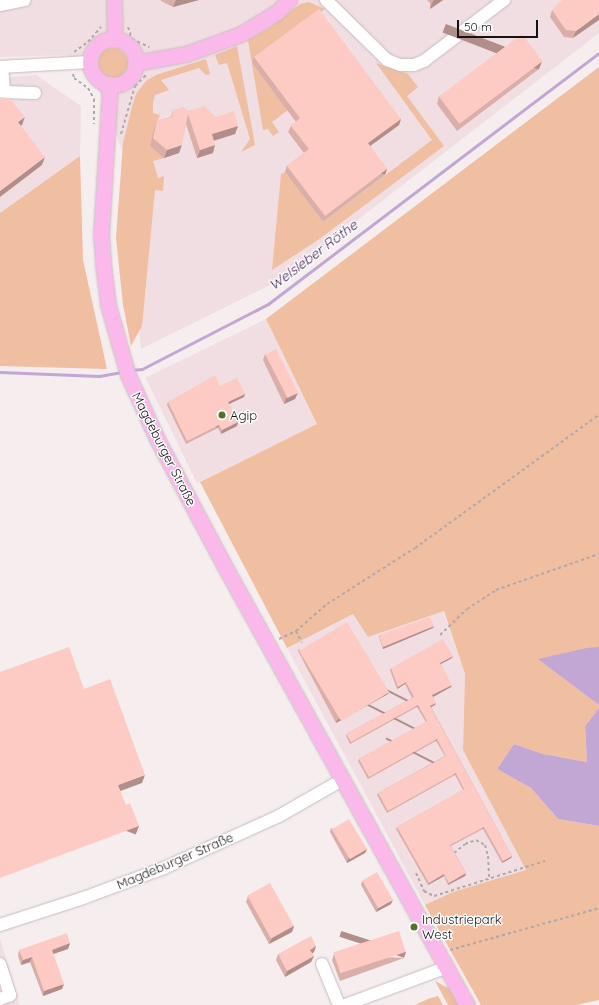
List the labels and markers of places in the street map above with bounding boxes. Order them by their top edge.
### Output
place label: Agip [230,407,257,423]
marker: Agip [217,410,227,420]
place label: Industriepark West [422,912,502,943]
marker: Industriepark West [409,922,419,932]

